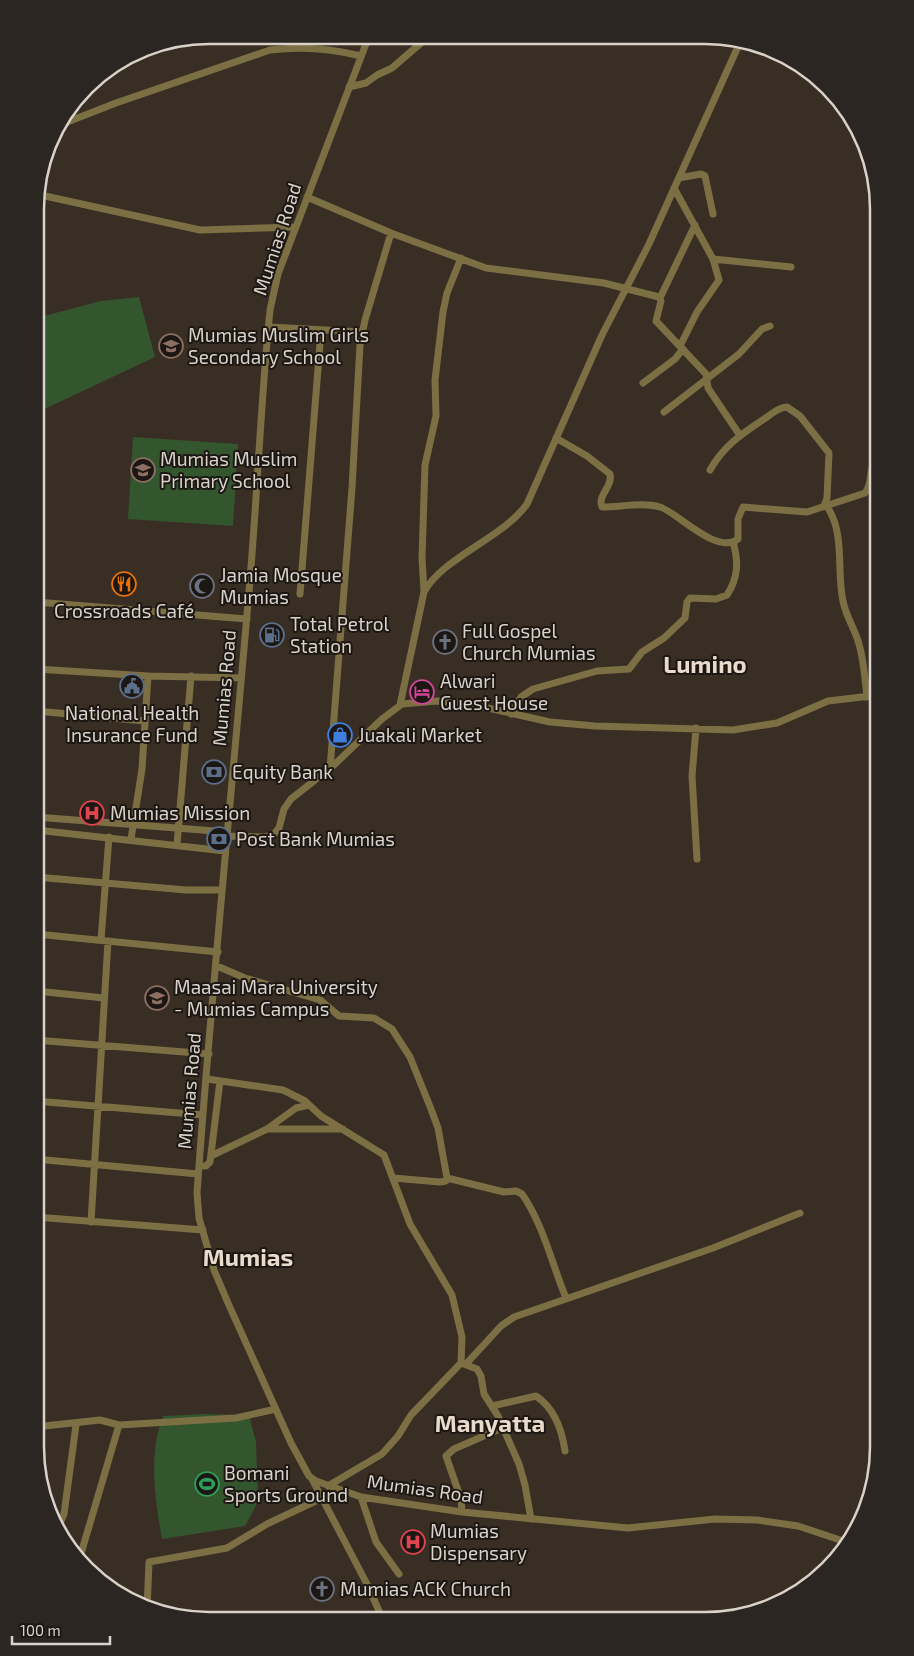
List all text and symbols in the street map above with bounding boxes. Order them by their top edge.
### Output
street label: Mumias Road [248,180,306,298]
place label: Mumias Muslim Girls Secondary School [188,323,369,368]
school or university icon: Mumias Muslim Girls Secondary School [158,333,184,359]
place label: Mumias Muslim Primary School [160,447,297,492]
school or university icon: Mumias Muslim Primary School [130,457,156,483]
place label: Jamia Mosque Mumias [220,563,342,608]
restaurant icon: Crossroads Café [111,571,137,597]
mosque icon: Jamia Mosque Mumias [189,573,215,599]
place label: Crossroads Café [54,599,194,622]
place label: Total Petrol Station [290,612,389,657]
place label: Full Gospel Church Mumias [462,619,596,664]
fuel station icon: Total Petrol Station [259,622,285,648]
street label: Mumias Road [207,629,240,747]
church icon: Full Gospel Church Mumias [432,629,458,655]
district label: Lumino [663,649,747,678]
place label: Alwari Guest House [440,669,548,714]
public building icon: National Health Insurance Fund [119,673,145,699]
hotel icon: Alwari Guest House [409,679,435,705]
place label: National Health Insurance Fund [65,701,199,746]
shop icon: Juakali Market [327,722,353,748]
place label: Juakali Market [358,723,482,746]
bank icon: Equity Bank [201,759,227,785]
place label: Equity Bank [232,760,333,783]
hospital icon: Mumias Mission [79,800,105,826]
place label: Mumias Mission [110,801,250,824]
bank icon: Post Bank Mumias [206,826,232,852]
place label: Post Bank Mumias [236,827,395,850]
place label: Maasai Mara University - Mumias Campus [174,975,378,1020]
school or university icon: Maasai Mara University - Mumias Campus [144,985,170,1011]
street label: Mumias Road [172,1032,205,1150]
district label: Mumias [203,1242,293,1271]
district label: Manyatta [435,1408,545,1437]
place label: Bomani Sports Ground [224,1461,348,1506]
street label: Mumias Road [366,1469,485,1508]
sports icon: Bomani Sports Ground [194,1471,220,1497]
place label: Mumias Dispensary [430,1519,527,1564]
hospital icon: Mumias Dispensary [400,1529,426,1555]
church icon: Mumias ACK Church [309,1576,335,1602]
place label: Mumias ACK Church [340,1577,511,1600]
scale bar [12,1614,110,1646]
text: 100 m [20,1621,61,1639]

